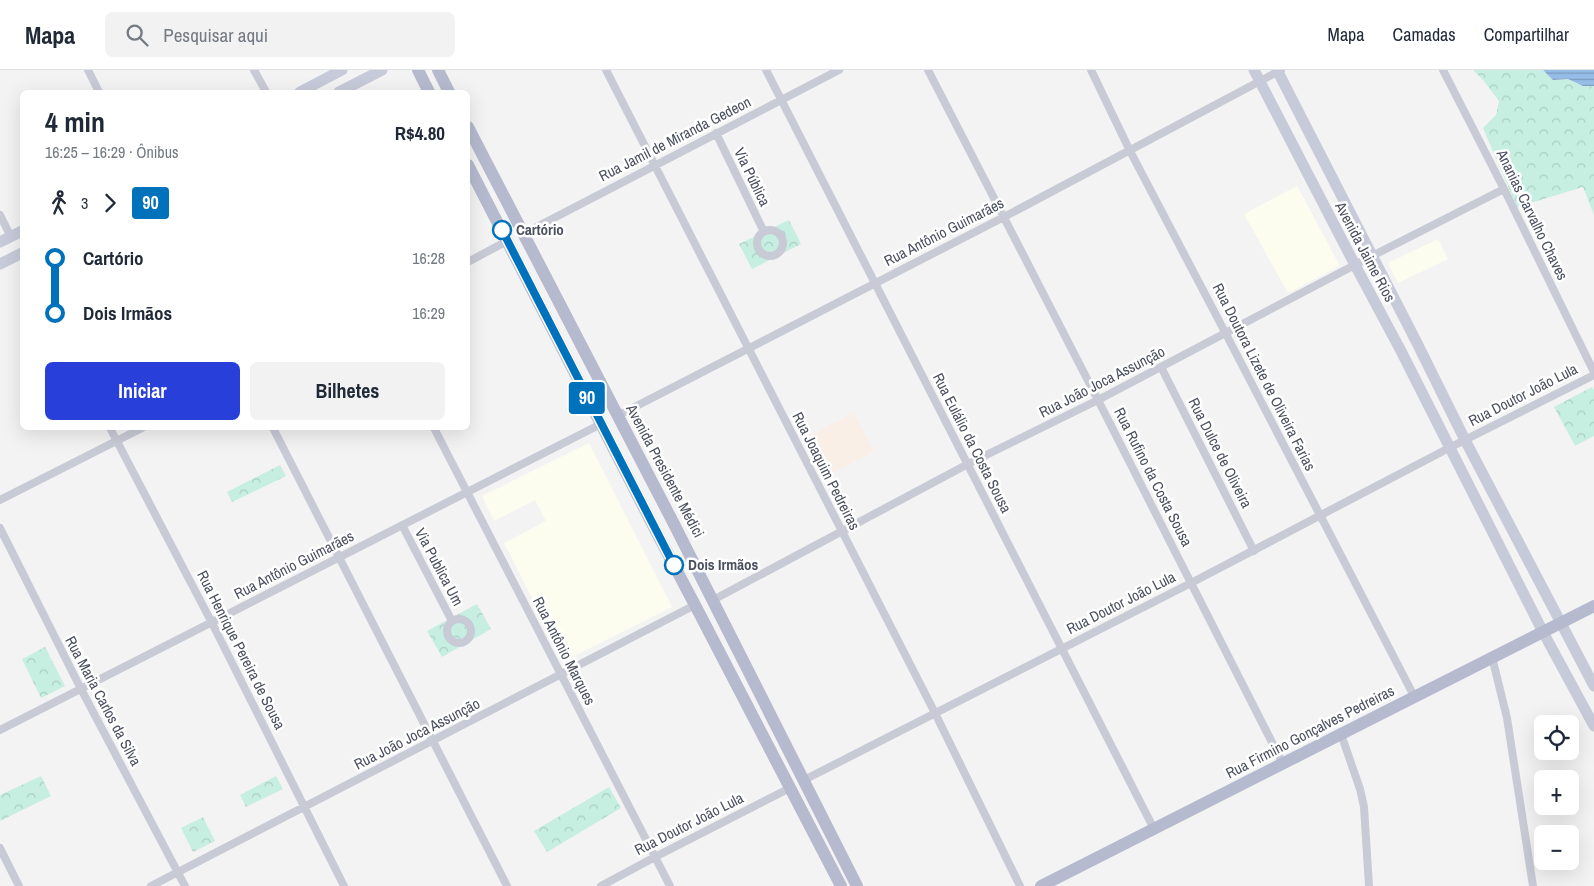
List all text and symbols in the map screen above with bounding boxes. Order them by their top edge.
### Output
search box [105,12,455,57]
text: Mapa [25,19,75,51]
icon: search [123,21,151,49]
text: Pesquisar aqui [163,22,268,48]
text: Mapa [1328,22,1365,47]
text: Camadas [1393,22,1456,47]
text: Compartilhar [1484,22,1569,47]
street label: Rua Jamil de Miranda Gedeon [595,91,754,186]
text: 4 min [45,103,105,141]
text: R$4.80 [395,120,445,146]
text: 16:25 – 16:29 · Ônibus [45,141,179,163]
street label: Via Pública [729,144,776,210]
street label: Ananias Carvalho Chaves [1491,145,1573,284]
icon: walk [45,189,73,217]
icon: forward [96,189,124,217]
text: 90 [142,190,159,215]
text: 3 [81,192,88,214]
street label: Rua Antônio Guimarães [880,192,1007,271]
street label: Avenida Jaime Rios [1330,197,1401,306]
place label: Cartório [516,219,564,240]
marker: Cartório [492,220,512,240]
text: Cartório [83,245,144,271]
text: 16:28 [412,247,445,269]
street label: Rua Doutora Lizete de Oliveira Farias [1208,279,1321,474]
text: Dois Irmãos [83,300,172,326]
text: 16:29 [412,302,445,324]
street label: Rua João Joca Assunção [1035,341,1169,422]
street label: Rua Doutor João Lula [1465,358,1581,431]
button: Iniciar [45,362,240,420]
button: Bilhetes [250,362,445,420]
street label: Rua Eulálio da Costa Sousa [928,369,1017,517]
line badge: 90 [564,382,610,414]
text: 90 [579,385,595,410]
street label: Rua Dulce de Oliveira [1184,394,1257,512]
street label: Avenida Presidente Médici [621,400,709,541]
street label: Rua Rufino da Costa Sousa [1109,404,1198,550]
street label: Rua Joaquim Pedreiras [788,408,865,533]
street label: Via Publica Um [410,524,469,609]
street label: Rua Antônio Guimarães [230,525,357,604]
place label: Dois Irmãos [688,554,759,575]
marker: Dois Irmãos [664,555,684,575]
street label: Rua Doutor João Lula [1063,566,1179,639]
street label: Rua Henrique Pereira de Sousa [192,567,291,733]
street label: Rua Antônio Marques [528,593,601,709]
street label: Rua Maria Carlos da Silva [60,632,147,770]
street label: Rua Firmino Gonçalves Pedreiras [1222,680,1398,783]
street label: Rua João Joca Assunção [350,693,484,774]
map controls [1534,715,1579,870]
button: locate [1534,715,1579,760]
button: + [1534,770,1579,815]
street label: Rua Doutor João Lula [631,787,747,860]
button: − [1534,825,1579,870]

